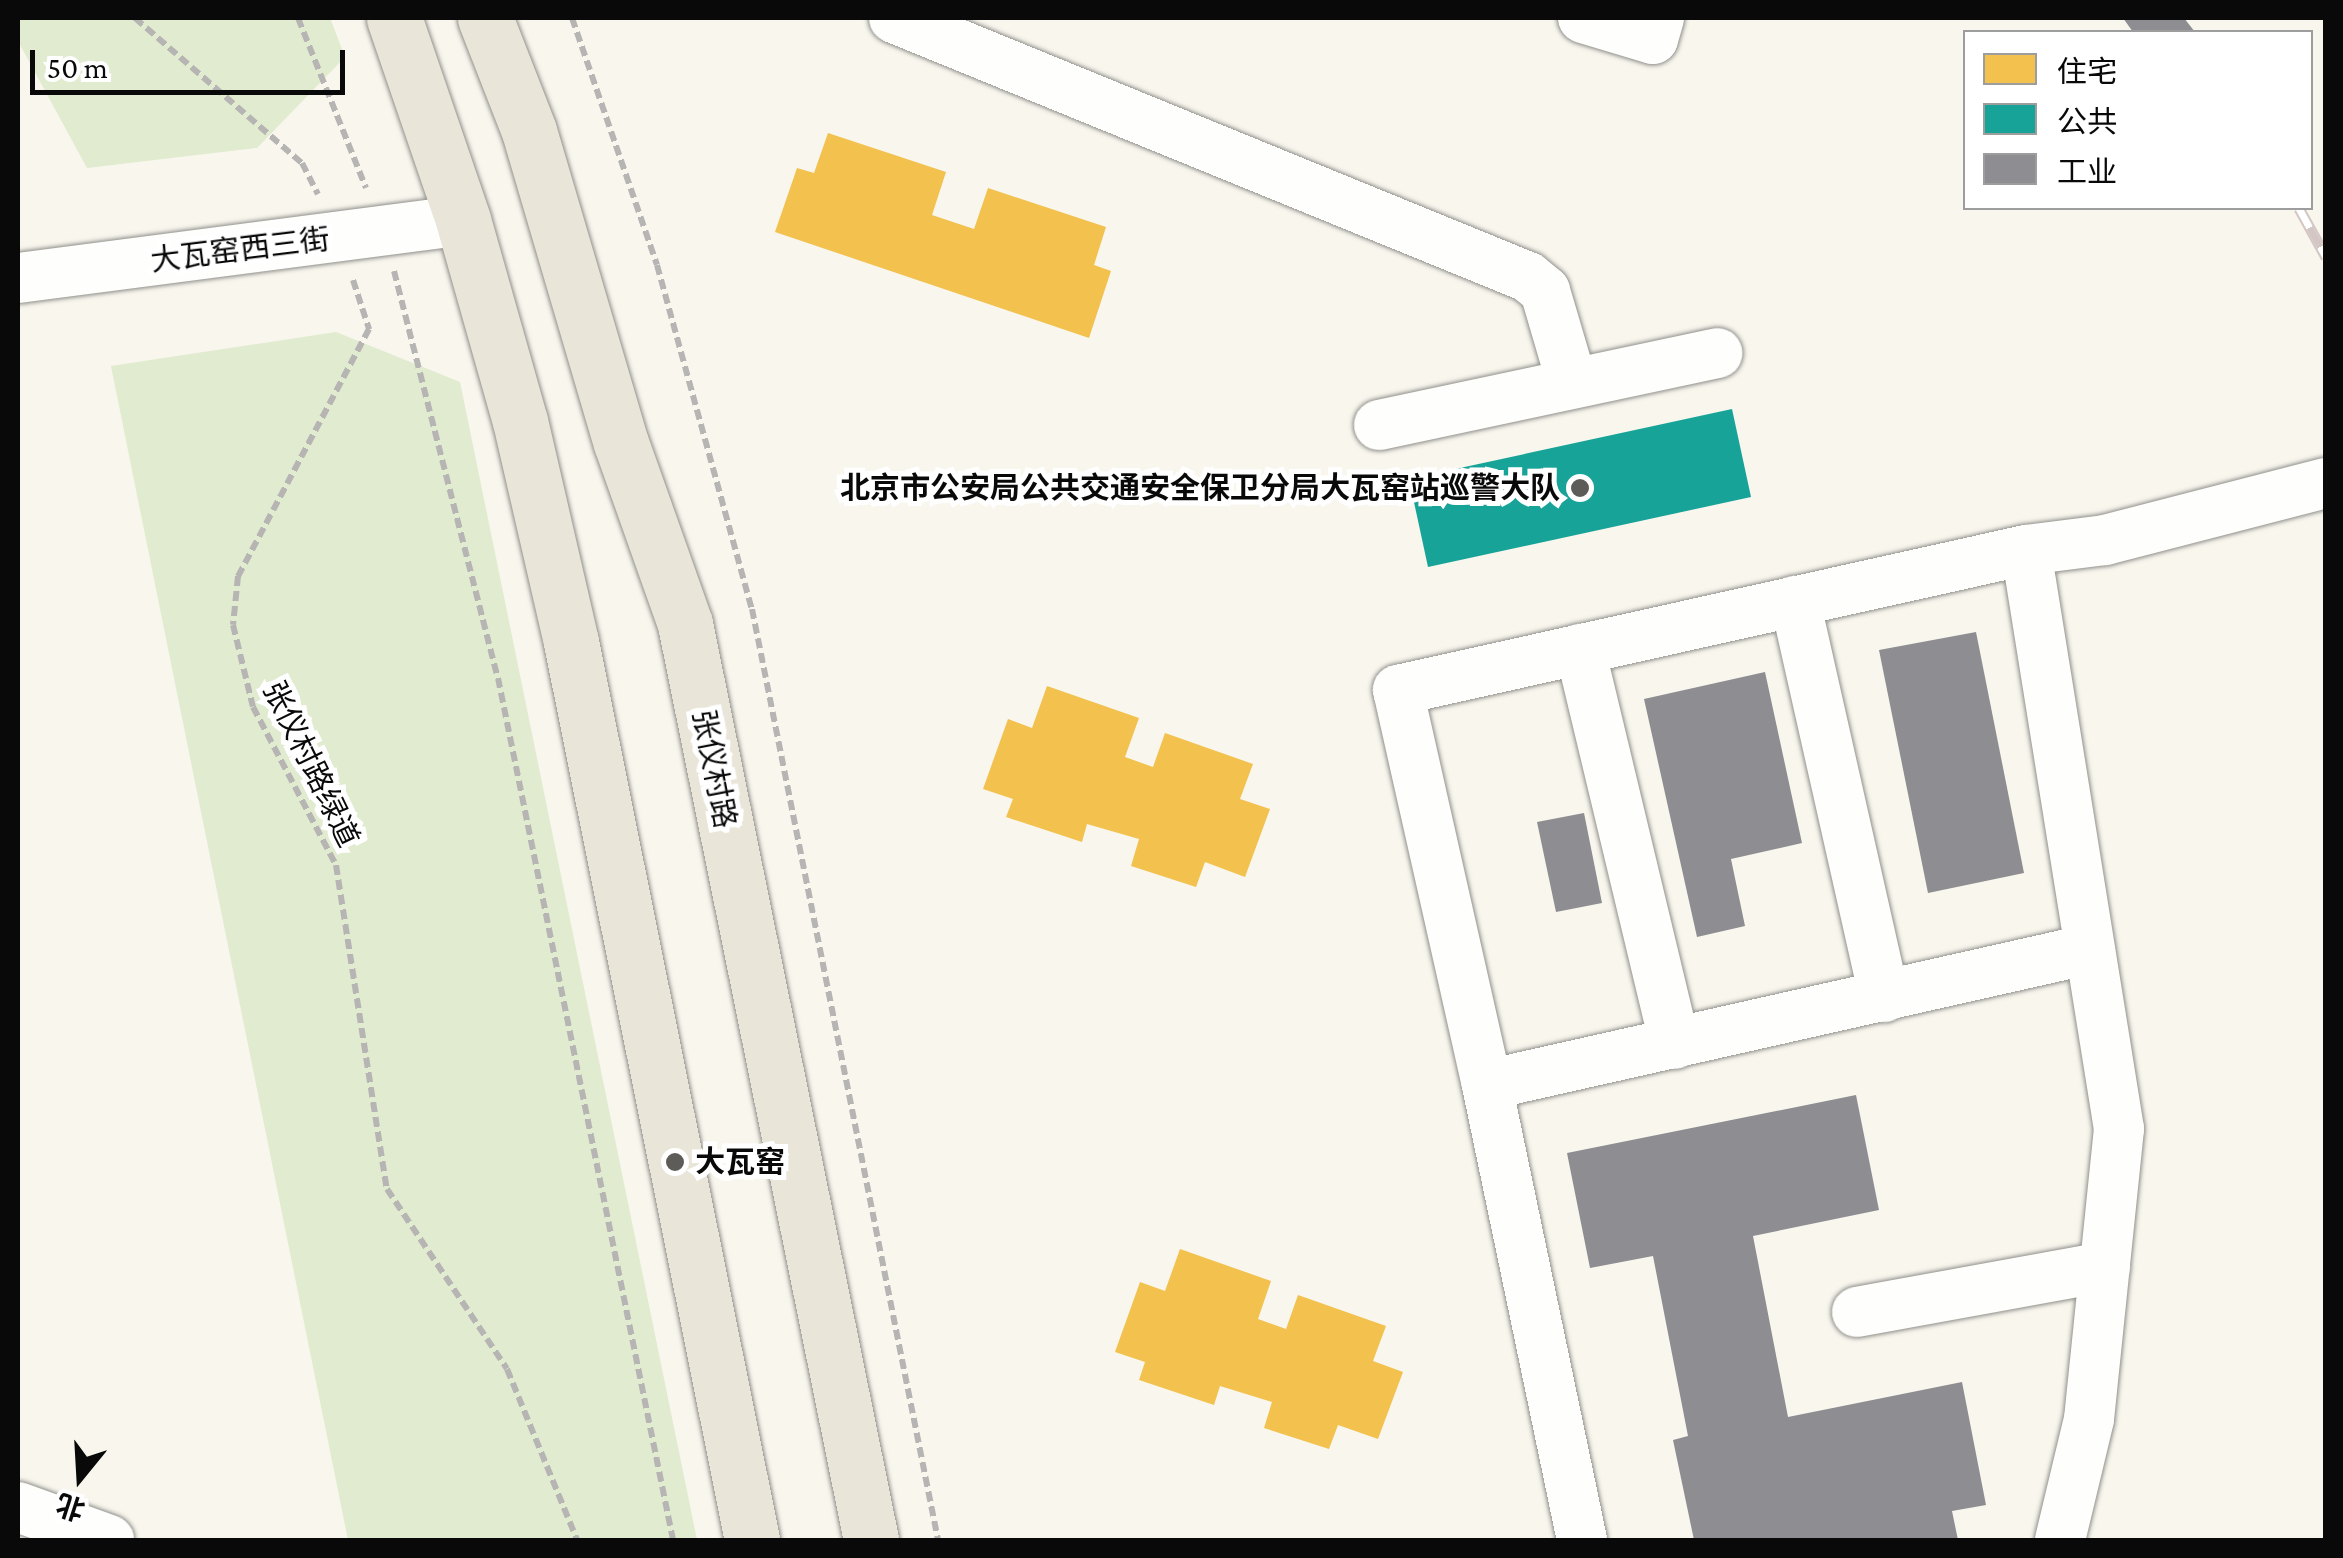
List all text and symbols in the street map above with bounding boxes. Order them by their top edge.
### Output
scale bar [35,30,350,92]
legend [1963,30,2313,210]
text: 50 m [47,51,108,84]
text: 住宅 [2057,55,2117,88]
text: 公共 [2057,105,2117,138]
text: 工业 [2057,155,2117,188]
street label: 大瓦窑西三街 [148,221,332,279]
place label: 北京市公安局公共交通安全保卫分局大瓦窑站巡警大队 [840,470,1560,506]
marker: 北京市公安局公共交通安全保卫分局大瓦窑站巡警大队 [1569,477,1591,499]
street label: 张仪村路绿道 [255,675,367,853]
street label: 张仪村路 [685,707,743,831]
place label: 大瓦窑 [695,1144,785,1180]
marker: 大瓦窑 [664,1151,686,1173]
north arrow [30,1428,130,1528]
text: 北 [52,1488,89,1526]

